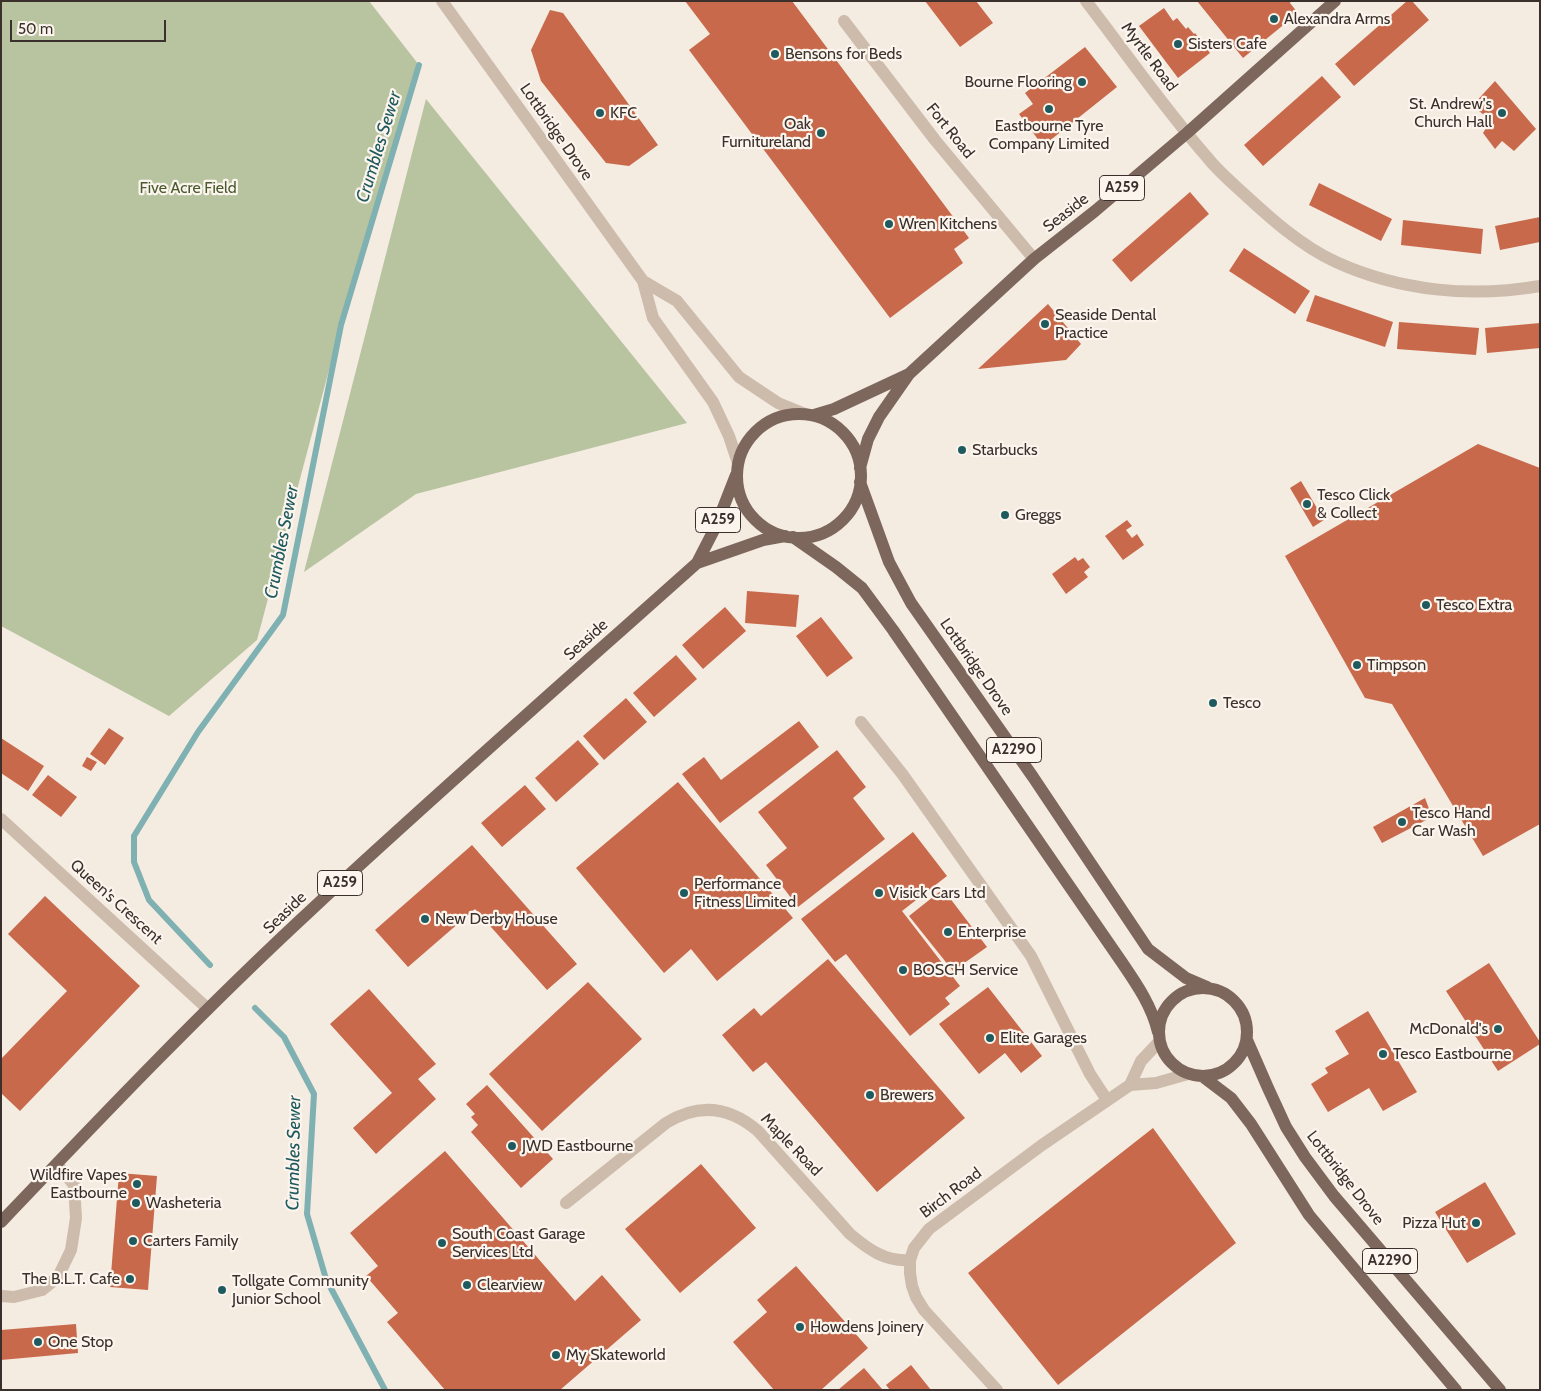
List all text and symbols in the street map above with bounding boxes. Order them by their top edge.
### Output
place label: Alexandra Arms [1284,9,1390,29]
scale bar [12,10,169,42]
marker: Alexandra Arms [1268,13,1280,25]
street label: Myrtle Road [1117,19,1181,95]
text: 50 m [18,20,53,38]
place label: Sisters Cafe [1188,34,1267,54]
marker: Sisters Cafe [1172,38,1184,50]
place label: Bensons for Beds [785,44,902,64]
marker: Bensons for Beds [769,48,781,60]
place label: Bourne Flooring [964,72,1072,92]
marker: Bourne Flooring [1076,76,1088,88]
street label: Lottbridge Drove [515,80,597,184]
water label: Crumbles Sewer [352,89,406,205]
place label: St. Andrew's Church Hall [1409,94,1492,132]
street label: Fort Road [922,100,978,162]
place label: KFC [610,103,637,123]
marker: Eastbourne Tyre Company Limited [1043,103,1055,115]
marker: KFC [594,107,606,119]
marker: St. Andrew's Church Hall [1496,107,1508,119]
place label: Oak Furnitureland [721,114,811,152]
place label: Eastbourne Tyre Company Limited [989,116,1109,154]
marker: Oak Furnitureland [815,127,827,139]
road number: A259 [1100,176,1144,200]
park label: Five Acre Field [139,178,237,198]
street label: Seaside [1039,189,1093,237]
place label: Wren Kitchens [899,214,997,234]
marker: Wren Kitchens [883,218,895,230]
place label: Seaside Dental Practice [1055,305,1156,343]
marker: Seaside Dental Practice [1039,318,1051,330]
place label: Starbucks [972,440,1038,460]
marker: Starbucks [956,444,968,456]
water label: Crumbles Sewer [260,484,304,600]
place label: Tesco Click & Collect [1317,485,1390,523]
marker: Tesco Click & Collect [1301,498,1313,510]
place label: Greggs [1015,505,1061,525]
road number: A259 [696,508,740,532]
marker: Greggs [999,509,1011,521]
place label: Tesco Extra [1436,595,1512,615]
marker: Tesco Extra [1420,599,1432,611]
street label: Seaside [560,615,612,665]
street label: Lottbridge Drove [935,615,1017,719]
place label: Timpson [1367,655,1426,675]
marker: Timpson [1351,659,1363,671]
place label: Tesco [1223,693,1261,713]
marker: Tesco [1207,697,1219,709]
road number: A2290 [986,738,1042,762]
place label: Tesco Hand Car Wash [1412,803,1490,841]
marker: Tesco Hand Car Wash [1396,816,1408,828]
street label: Queen's Crescent [66,856,166,948]
road number: A259 [318,870,362,896]
place label: Performance Fitness Limited [694,874,796,912]
place label: Visick Cars Ltd [889,883,986,903]
marker: Performance Fitness Limited [678,887,690,899]
marker: Visick Cars Ltd [873,887,885,899]
street label: Seaside [260,888,310,938]
place label: New Derby House [435,909,558,929]
marker: New Derby House [419,913,431,925]
place label: Enterprise [958,922,1026,942]
marker: Enterprise [942,926,954,938]
place label: BOSCH Service [913,960,1018,980]
marker: BOSCH Service [897,964,909,976]
place label: McDonald's [1409,1019,1488,1039]
marker: McDonald's [1492,1023,1504,1035]
place label: Elite Garages [1000,1028,1087,1048]
marker: Elite Garages [984,1032,996,1044]
place label: Tesco Eastbourne [1393,1044,1511,1064]
marker: Tesco Eastbourne [1377,1048,1389,1060]
place label: Brewers [880,1085,934,1105]
marker: Brewers [864,1089,876,1101]
water label: Crumbles Sewer [282,1095,306,1211]
street label: Maple Road [756,1110,826,1180]
street label: Lottbridge Drove [1302,1127,1388,1229]
place label: JWD Eastbourne [522,1136,633,1156]
marker: JWD Eastbourne [506,1140,518,1152]
street label: Birch Road [916,1164,986,1222]
place label: Wildfire Vapes Eastbourne [30,1165,127,1203]
marker: Wildfire Vapes Eastbourne [131,1178,143,1190]
place label: Washeteria [146,1193,221,1213]
marker: Washeteria [130,1197,142,1209]
place label: Pizza Hut [1402,1213,1466,1233]
marker: Pizza Hut [1470,1217,1482,1229]
place label: South Coast Garage Services Ltd [452,1224,585,1262]
place label: Carters Family [143,1231,239,1251]
marker: Carters Family [127,1235,139,1247]
marker: South Coast Garage Services Ltd [436,1237,448,1249]
road number: A2290 [1362,1248,1418,1274]
place label: The B.L.T. Cafe [22,1269,120,1289]
place label: Tollgate Community Junior School [232,1271,369,1309]
marker: The B.L.T. Cafe [124,1273,136,1285]
place label: Clearview [477,1275,543,1295]
marker: Clearview [461,1279,473,1291]
marker: Tollgate Community Junior School [216,1284,228,1296]
place label: Howdens Joinery [810,1317,924,1337]
marker: Howdens Joinery [794,1321,806,1333]
place label: One Stop [48,1332,113,1352]
marker: One Stop [32,1336,44,1348]
place label: My Skateworld [566,1345,666,1365]
marker: My Skateworld [550,1349,562,1361]

